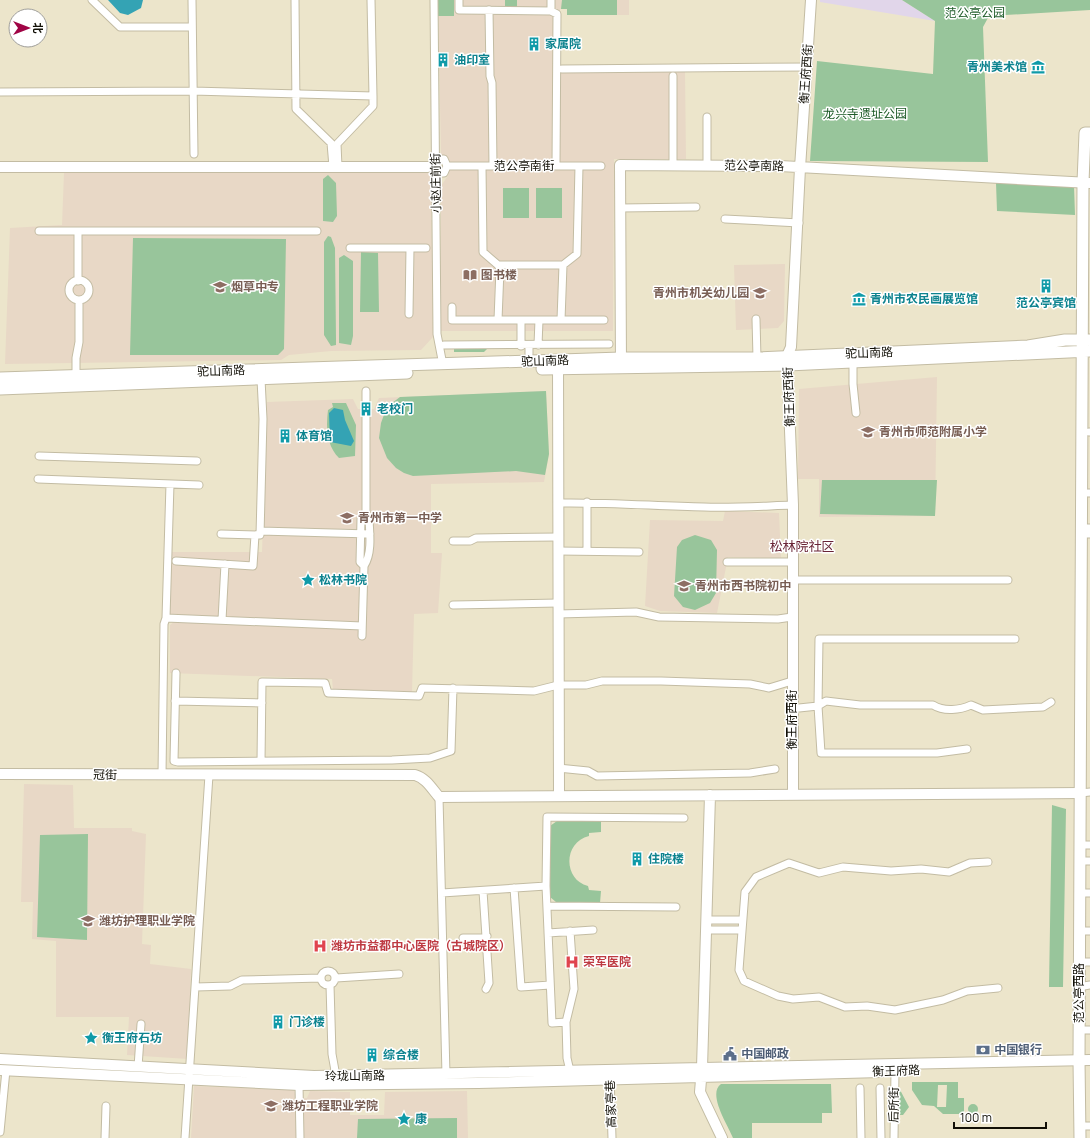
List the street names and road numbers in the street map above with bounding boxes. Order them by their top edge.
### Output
street label: 衡王府西街 [795,43,816,104]
street label: 小赵庄前街 [426,153,445,213]
street label: 范公亭南路 [724,156,784,175]
street label: 范公亭南街 [494,157,554,174]
street label: 驼山南路 [845,343,893,362]
street label: 驼山南路 [521,351,569,370]
street label: 驼山南路 [197,361,245,380]
street label: 衡王府西街 [779,367,798,427]
street label: 衡王府西街 [783,690,800,750]
street label: 冠街 [93,766,117,783]
street label: 范公亭西路 [1070,963,1087,1023]
street label: 衡王府路 [872,1061,920,1080]
street label: 玲珑山南路 [325,1066,385,1085]
street label: 高家亭巷 [601,1080,620,1128]
street label: 后所街 [885,1087,902,1123]

